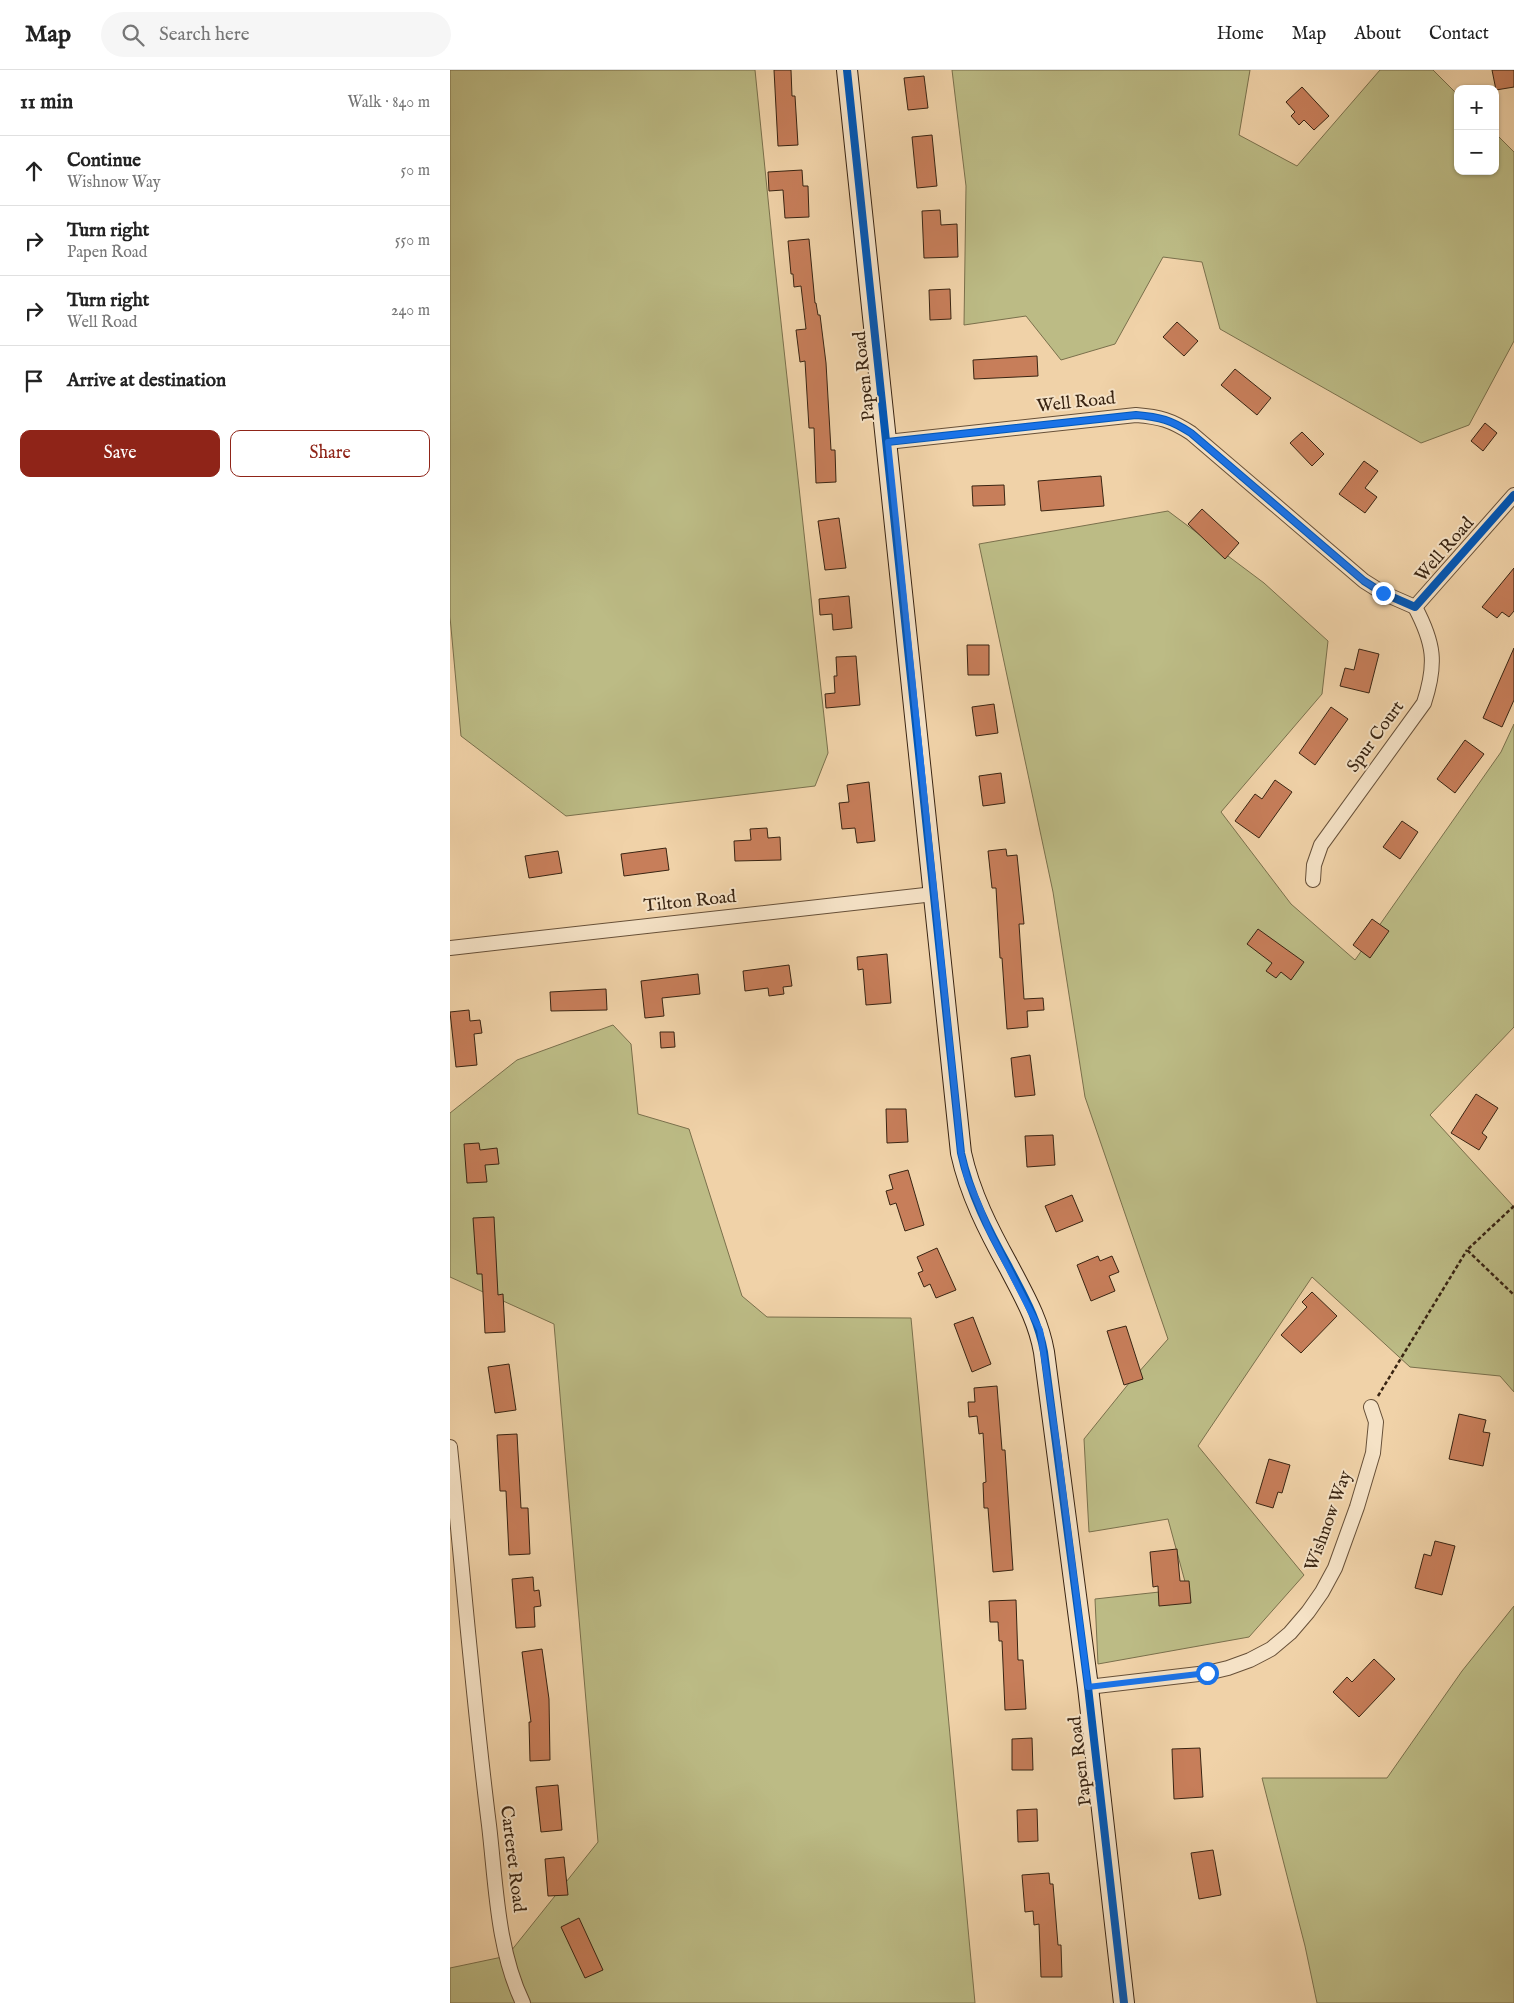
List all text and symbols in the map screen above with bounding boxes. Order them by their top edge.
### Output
search box [101,12,451,57]
text: Map [25,19,71,50]
icon: search [119,21,147,49]
text: Search here [159,23,250,47]
text: Home [1217,23,1264,46]
text: Map [1292,23,1326,46]
text: About [1354,23,1401,46]
text: Contact [1429,23,1489,46]
map controls [1454,85,1499,175]
button: + [1454,85,1499,130]
text: 11 min [20,89,73,116]
text: Walk · 840 m [348,93,430,113]
button: − [1454,130,1499,175]
text: Continue [67,149,141,173]
icon: ahead [20,157,48,185]
text: 50 m [401,161,430,181]
text: Wishnow Way [67,173,161,193]
text: Turn right [67,219,149,243]
icon: right [20,227,48,255]
text: 550 m [395,231,430,251]
text: Papen Road [67,243,147,263]
text: Turn right [67,289,149,313]
icon: right [20,297,48,325]
text: 240 m [391,301,430,321]
text: Well Road [67,313,137,333]
street label: Papen Road [849,330,881,422]
icon: arrive [20,367,48,395]
text: Arrive at destination [67,369,226,393]
street label: Well Road [1036,387,1117,419]
button: Save [20,430,220,477]
button: Share [230,430,430,477]
street label: Well Road [1410,512,1480,587]
route end [1372,582,1395,605]
street label: Spur Court [1342,697,1410,777]
street label: Tilton Road [643,886,738,918]
street label: Wishnow Way [1300,1467,1358,1574]
route start [1196,1662,1219,1685]
street label: Papen Road [1064,1714,1098,1807]
street label: Carteret Road [494,1804,530,1914]

